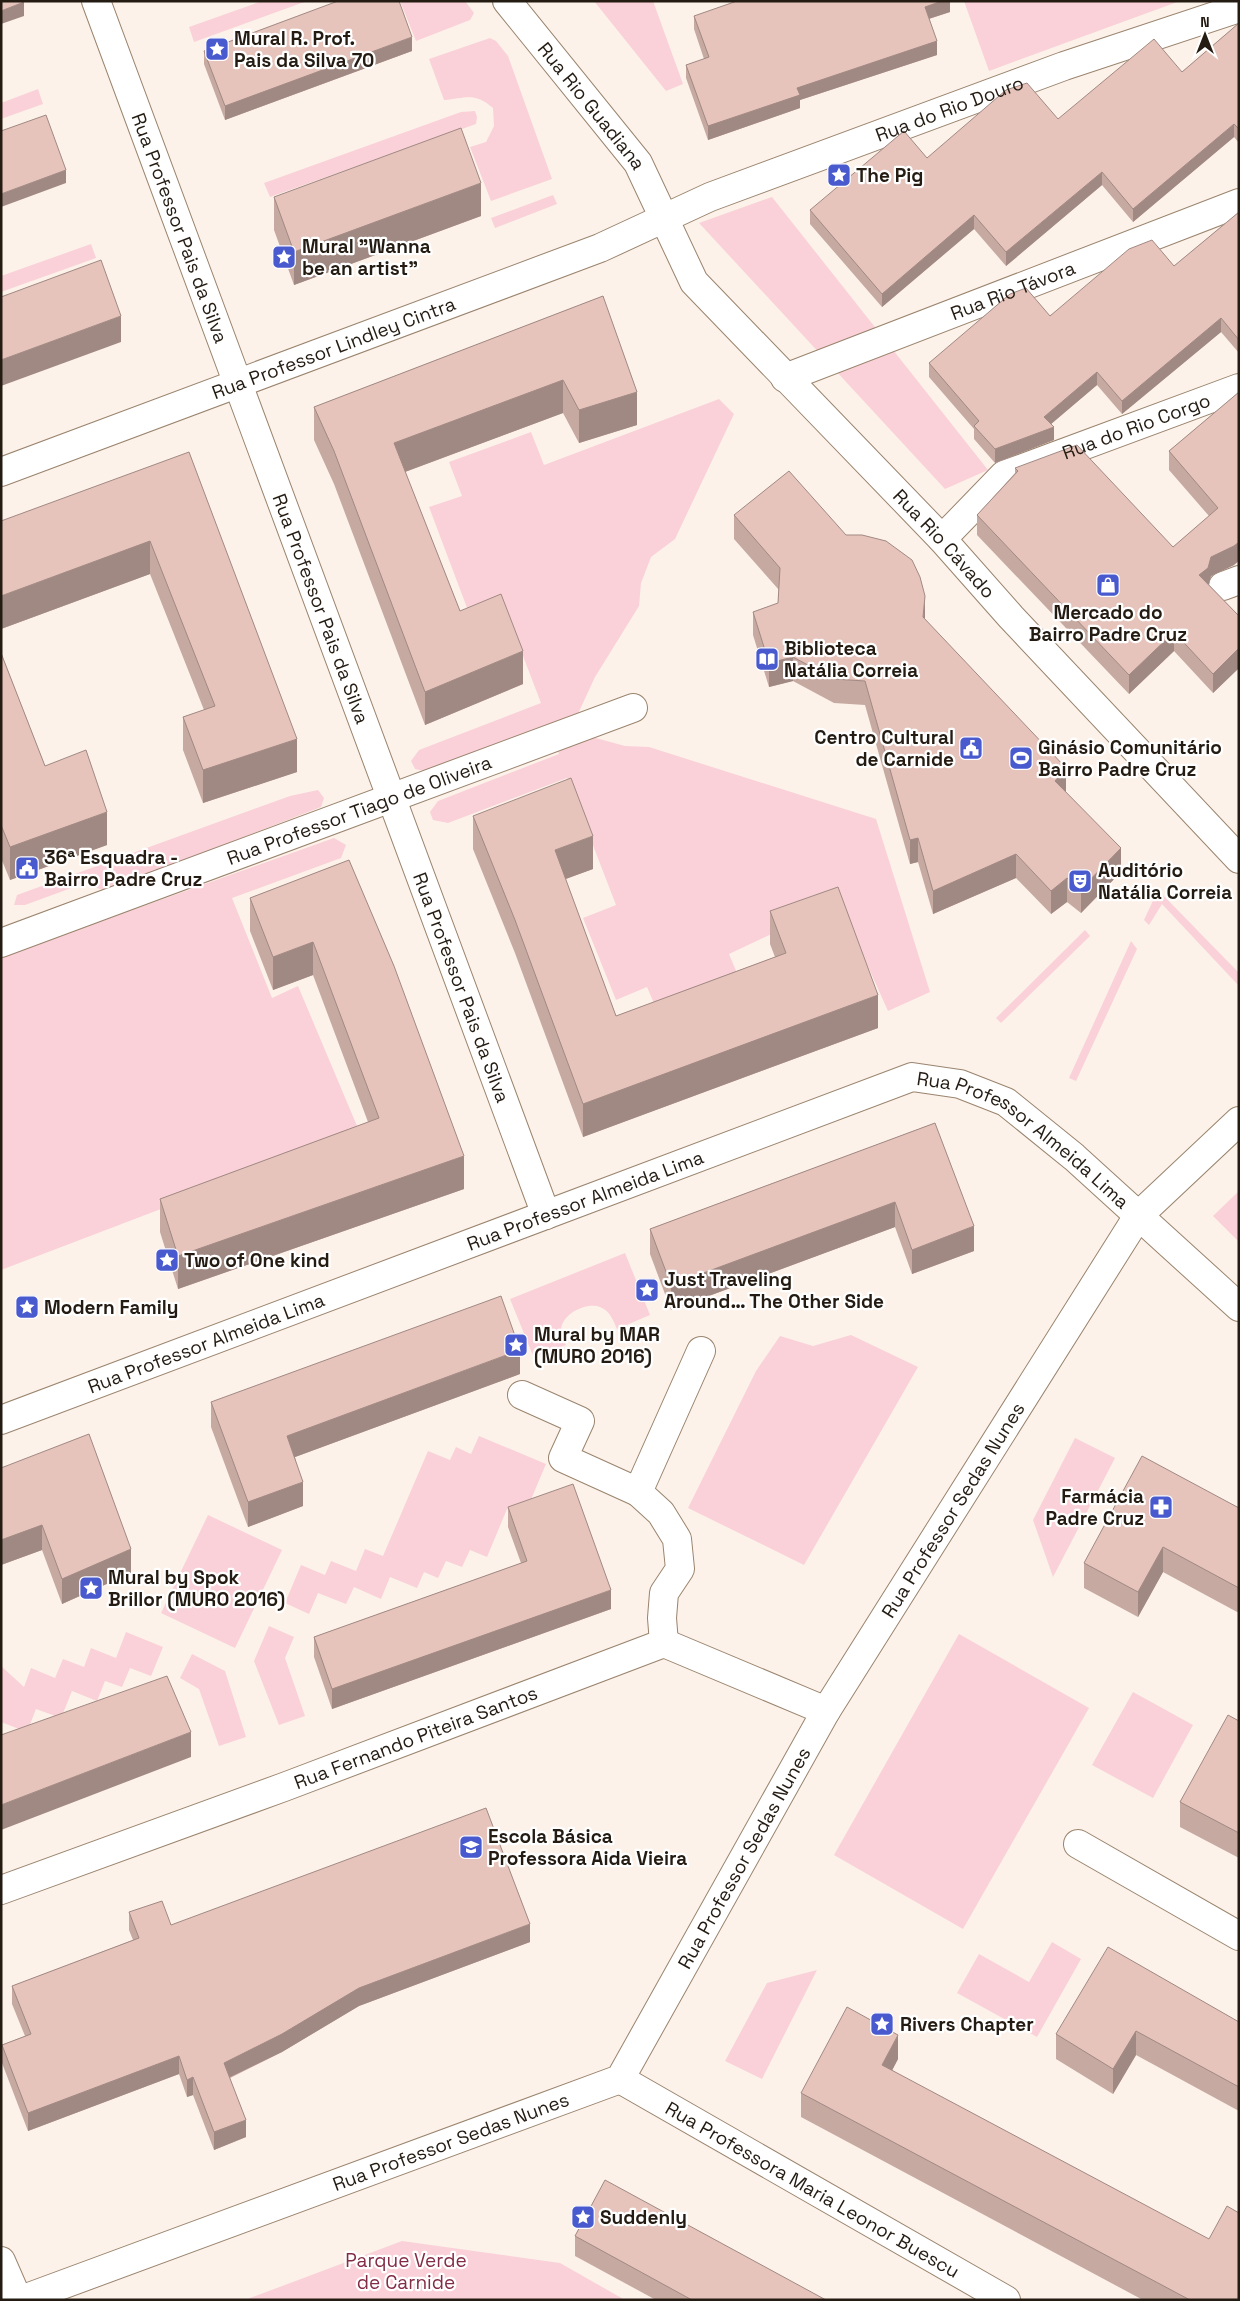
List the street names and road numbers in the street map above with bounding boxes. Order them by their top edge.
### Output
street label: Rua Rio Guadiana [532,37,652,174]
street label: Rua do Rio Douro [872,70,1027,147]
street label: Rua Professor Pais da Silva [126,109,234,347]
street label: Rua Rio Távora [947,255,1079,326]
street label: Rua Professor Lindley Cintra [208,291,459,405]
street label: Rua do Rio Corgo [1058,387,1214,465]
street label: Rua Rio Cávado [888,484,1001,603]
street label: Rua Professor Pais da Silva [267,490,375,727]
street label: Rua Professor Tiago de Oliveira [223,749,495,871]
street label: Rua Professor Pais da Silva [408,869,516,1106]
street label: Rua Professor Almeida Lima [915,1065,1135,1214]
street label: Rua Professor Almeida Lima [463,1144,707,1256]
street label: Rua Professor Almeida Lima [84,1287,328,1399]
street label: Rua Professor Sedas Nunes [876,1397,1030,1622]
street label: Rua Fernando Piteira Santos [290,1680,541,1795]
street label: Rua Professor Sedas Nunes [672,1742,816,1973]
street label: Rua Professor Sedas Nunes [329,2086,572,2197]
street label: Rua Professora Maria Leonor Buescu [661,2095,964,2283]

